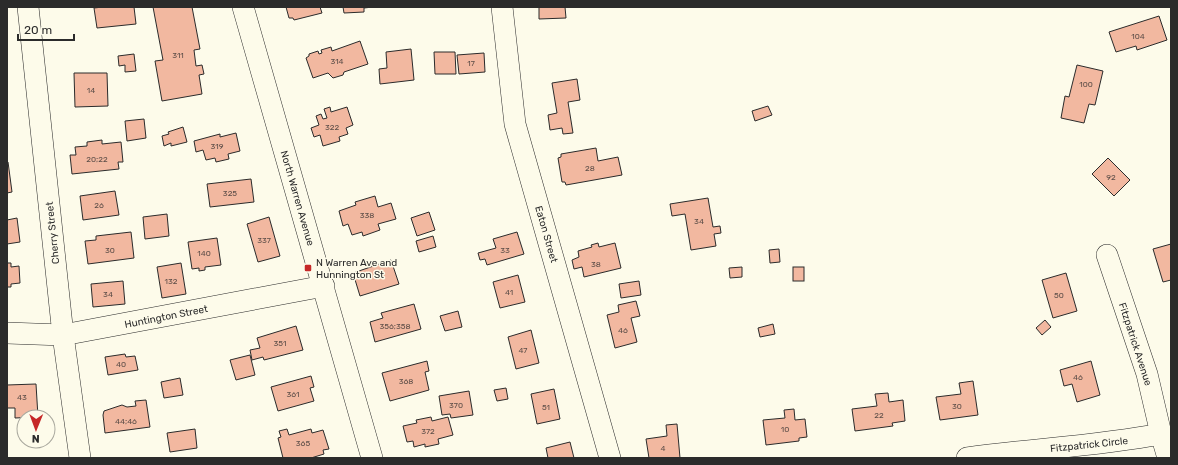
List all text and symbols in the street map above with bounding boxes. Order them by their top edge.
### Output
scale bar [18,16,74,42]
text: 20 m [24,23,52,37]
house number: 104 [1131,32,1145,41]
house number: 311 [172,51,184,60]
house number: 314 [330,57,344,66]
house number: 17 [467,59,475,68]
house number: 100 [1079,80,1093,89]
house number: 14 [87,86,95,95]
house number: 322 [325,123,339,132]
house number: 319 [211,142,224,151]
street label: North Warren Avenue [278,149,316,248]
house number: 20;22 [86,155,108,164]
house number: 28 [585,164,595,173]
house number: 92 [1106,173,1116,182]
house number: 325 [223,189,237,198]
street label: Cherry Street [44,201,62,265]
house number: 26 [94,201,104,210]
street label: Eaton Street [532,204,560,264]
house number: 338 [360,211,374,220]
house number: 34 [694,217,704,226]
house number: 337 [257,236,271,245]
house number: 30 [105,246,115,255]
house number: 33 [500,246,510,255]
house number: 140 [197,249,211,258]
place label: N Warren Ave and Hunnington St [316,257,397,281]
house number: 38 [591,260,601,269]
marker: N Warren Ave and Hunnington St [303,263,313,273]
house number: 132 [165,277,178,286]
house number: 41 [505,288,513,297]
house number: 34 [103,290,113,299]
house number: 50 [1054,291,1064,300]
street label: Fitzpatrick Avenue [1116,301,1154,388]
street label: Huntington Street [124,303,209,331]
house number: 356;358 [379,322,411,331]
house number: 46 [618,326,628,335]
house number: 351 [274,339,286,348]
house number: 47 [519,346,527,355]
house number: 40 [116,360,126,369]
house number: 46 [1073,373,1083,382]
house number: 368 [399,377,413,386]
house number: 361 [287,390,299,399]
house number: 43 [17,393,27,402]
house number: 370 [449,401,463,410]
house number: 30 [952,402,962,411]
house number: 51 [542,403,550,412]
north arrow [16,409,56,449]
house number: 22 [874,411,884,420]
house number: 44;46 [115,417,137,426]
house number: 10 [781,425,789,434]
house number: 372 [421,427,435,436]
text: N [32,432,40,445]
street label: Fitzpatrick Circle [1050,435,1129,455]
house number: 365 [296,439,310,448]
house number: 4 [661,444,666,453]

